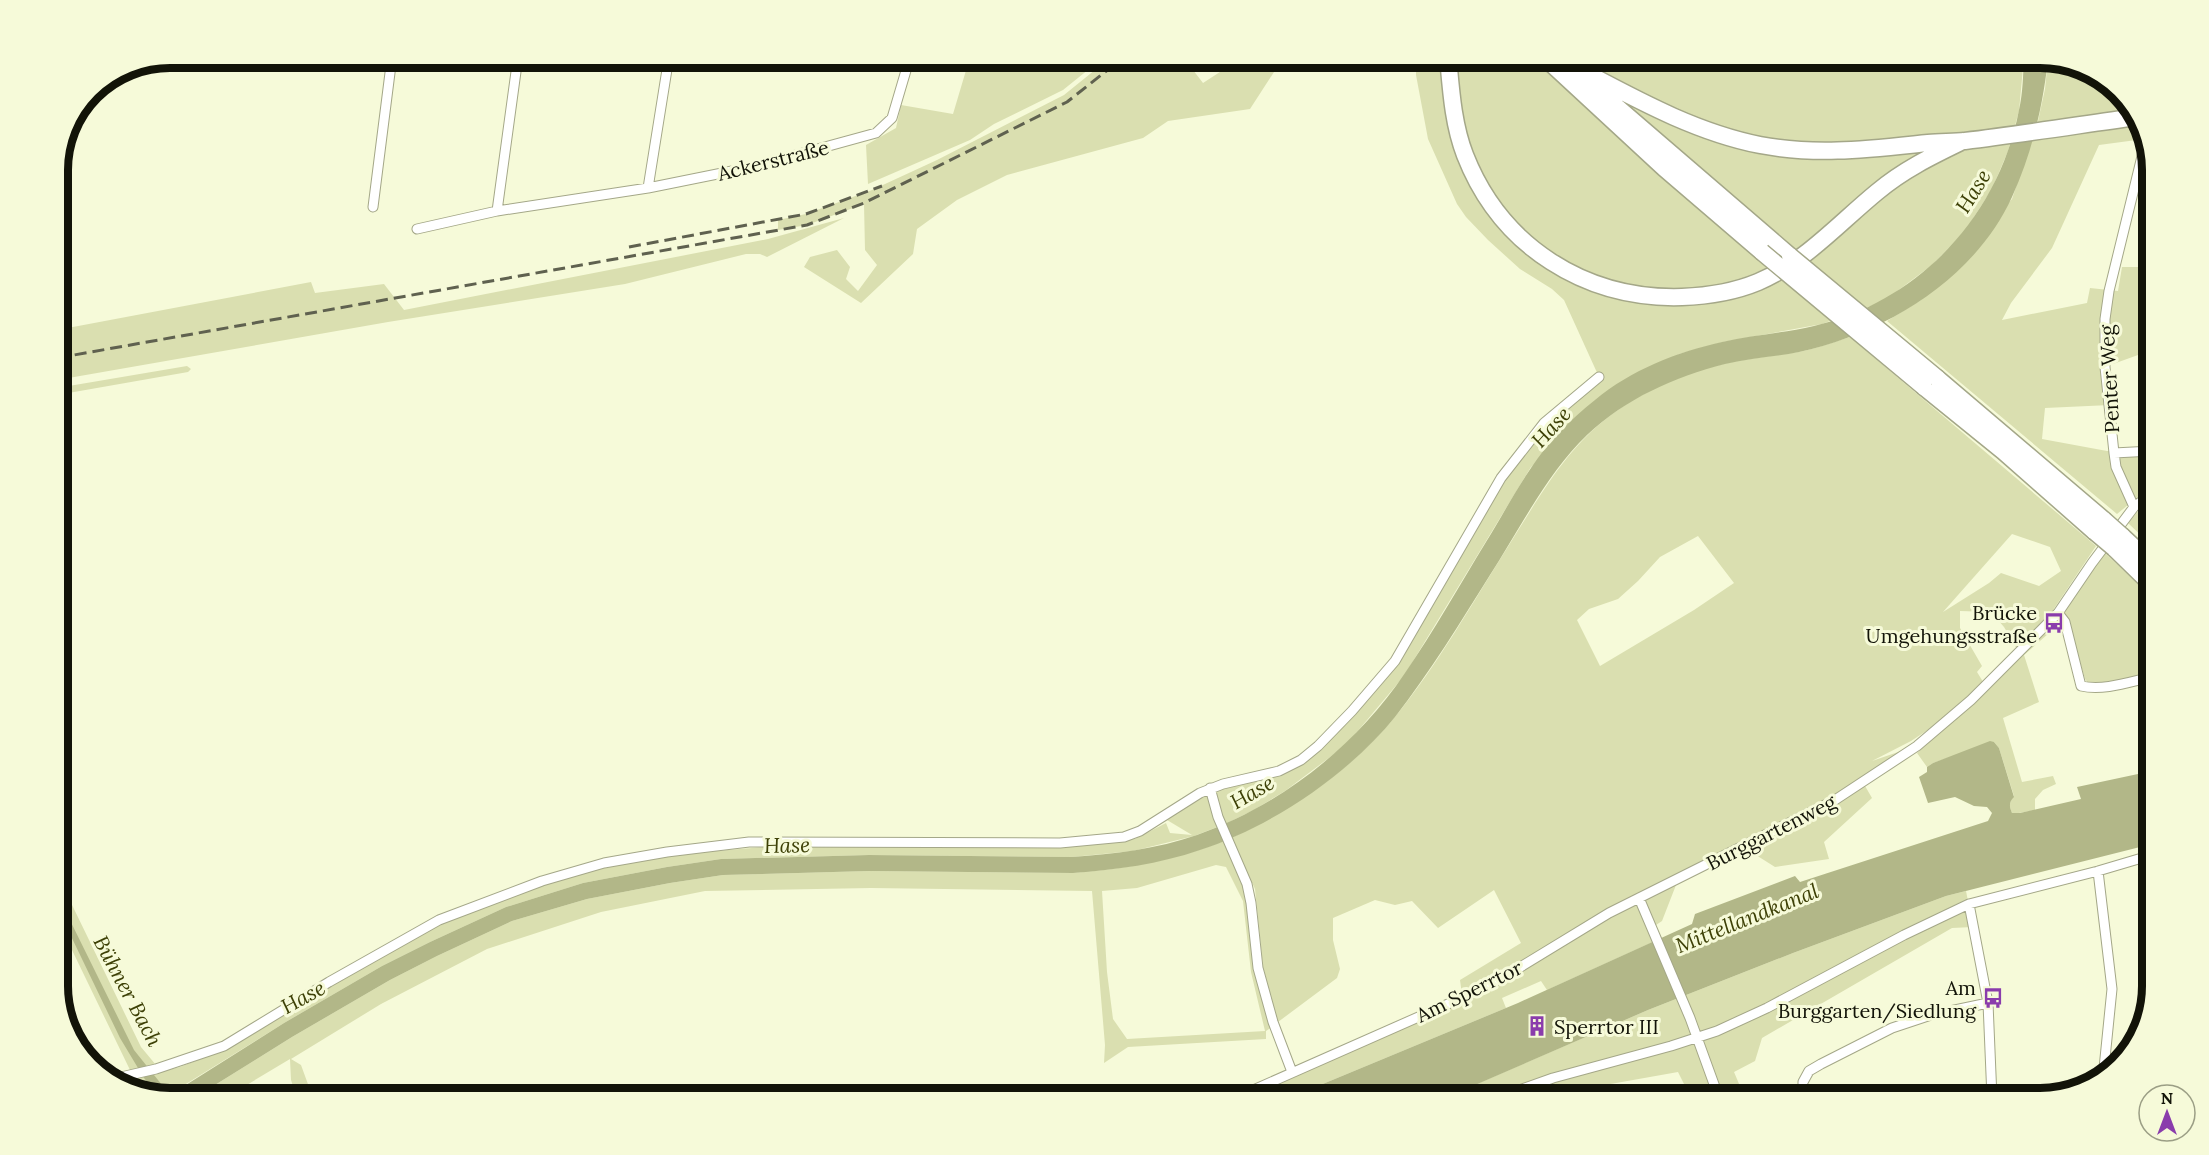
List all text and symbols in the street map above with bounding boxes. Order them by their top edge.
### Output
street label: Ackerstraße [714,134,831,186]
water label: Hase [1949,164,1997,218]
street label: Penter Weg [2094,323,2124,434]
water label: Hase [1525,401,1577,453]
place label: Brücke Umgehungsstraße [1866,600,2037,648]
bus stop icon: Brücke Umgehungsstraße [2042,611,2066,635]
water label: Hase [1225,769,1279,815]
street label: Burggartenweg [1702,788,1841,875]
water label: Hase [764,831,810,859]
water label: Mittellandkanal [1671,877,1823,959]
water label: Bühner Bach [87,931,169,1051]
street label: Am Sperrtor [1411,954,1527,1028]
water label: Hase [276,974,330,1020]
place label: Am Burggarten/Siedlung [1778,975,1977,1024]
bus stop icon: Am Burggarten/Siedlung [1981,986,2005,1010]
building icon: Sperrtor III [1525,1014,1549,1038]
place label: Sperrtor III [1554,1014,1659,1039]
north arrow [2137,1083,2197,1143]
text: N [2161,1088,2173,1108]

